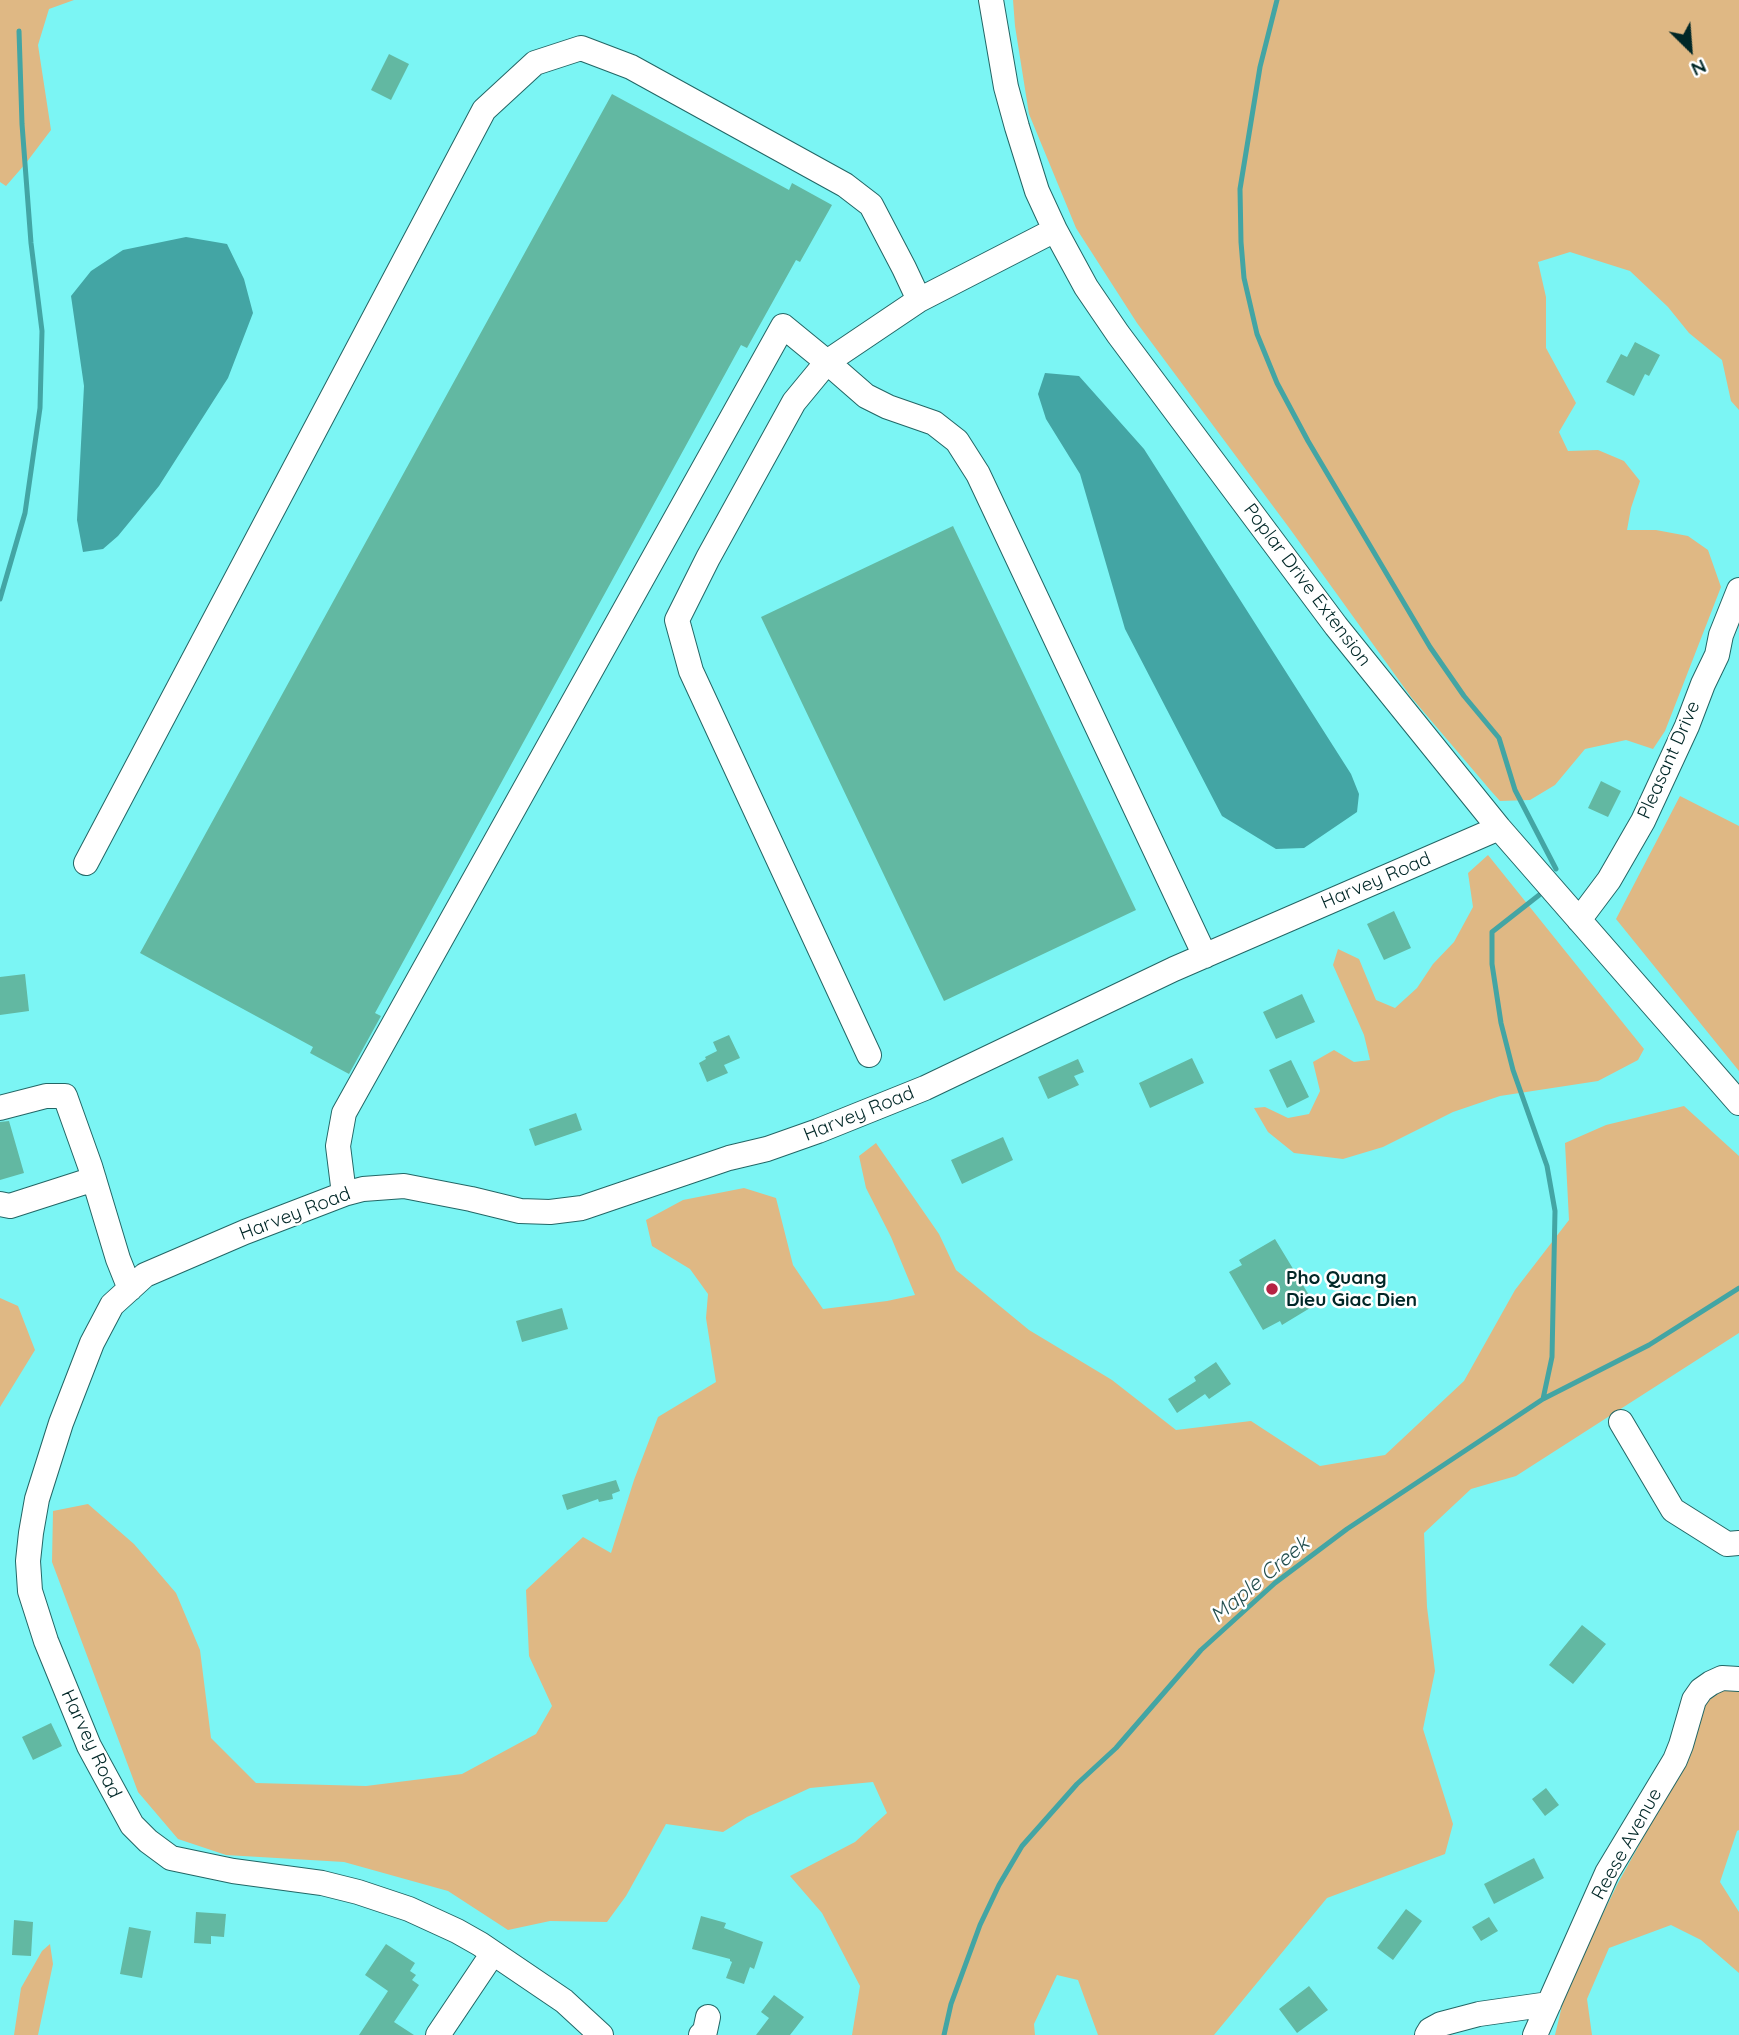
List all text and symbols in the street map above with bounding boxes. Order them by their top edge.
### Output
north arrow [1655,14,1725,84]
text: N [1687,54,1710,82]
street label: Poplar Drive Extension [1238,499,1376,671]
street label: Pleasant Drive [1633,697,1705,823]
street label: Harvey Road [1318,848,1434,914]
street label: Harvey Road [800,1081,918,1147]
street label: Harvey Road [236,1182,354,1246]
place label: Pho Quang Dieu Giac Dien [1286,1267,1417,1311]
marker: Pho Quang Dieu Giac Dien [1264,1281,1280,1297]
water label: Maple Creek [1205,1531,1315,1629]
street label: Harvey Road [56,1686,126,1802]
street label: Reese Avenue [1587,1784,1667,1904]

